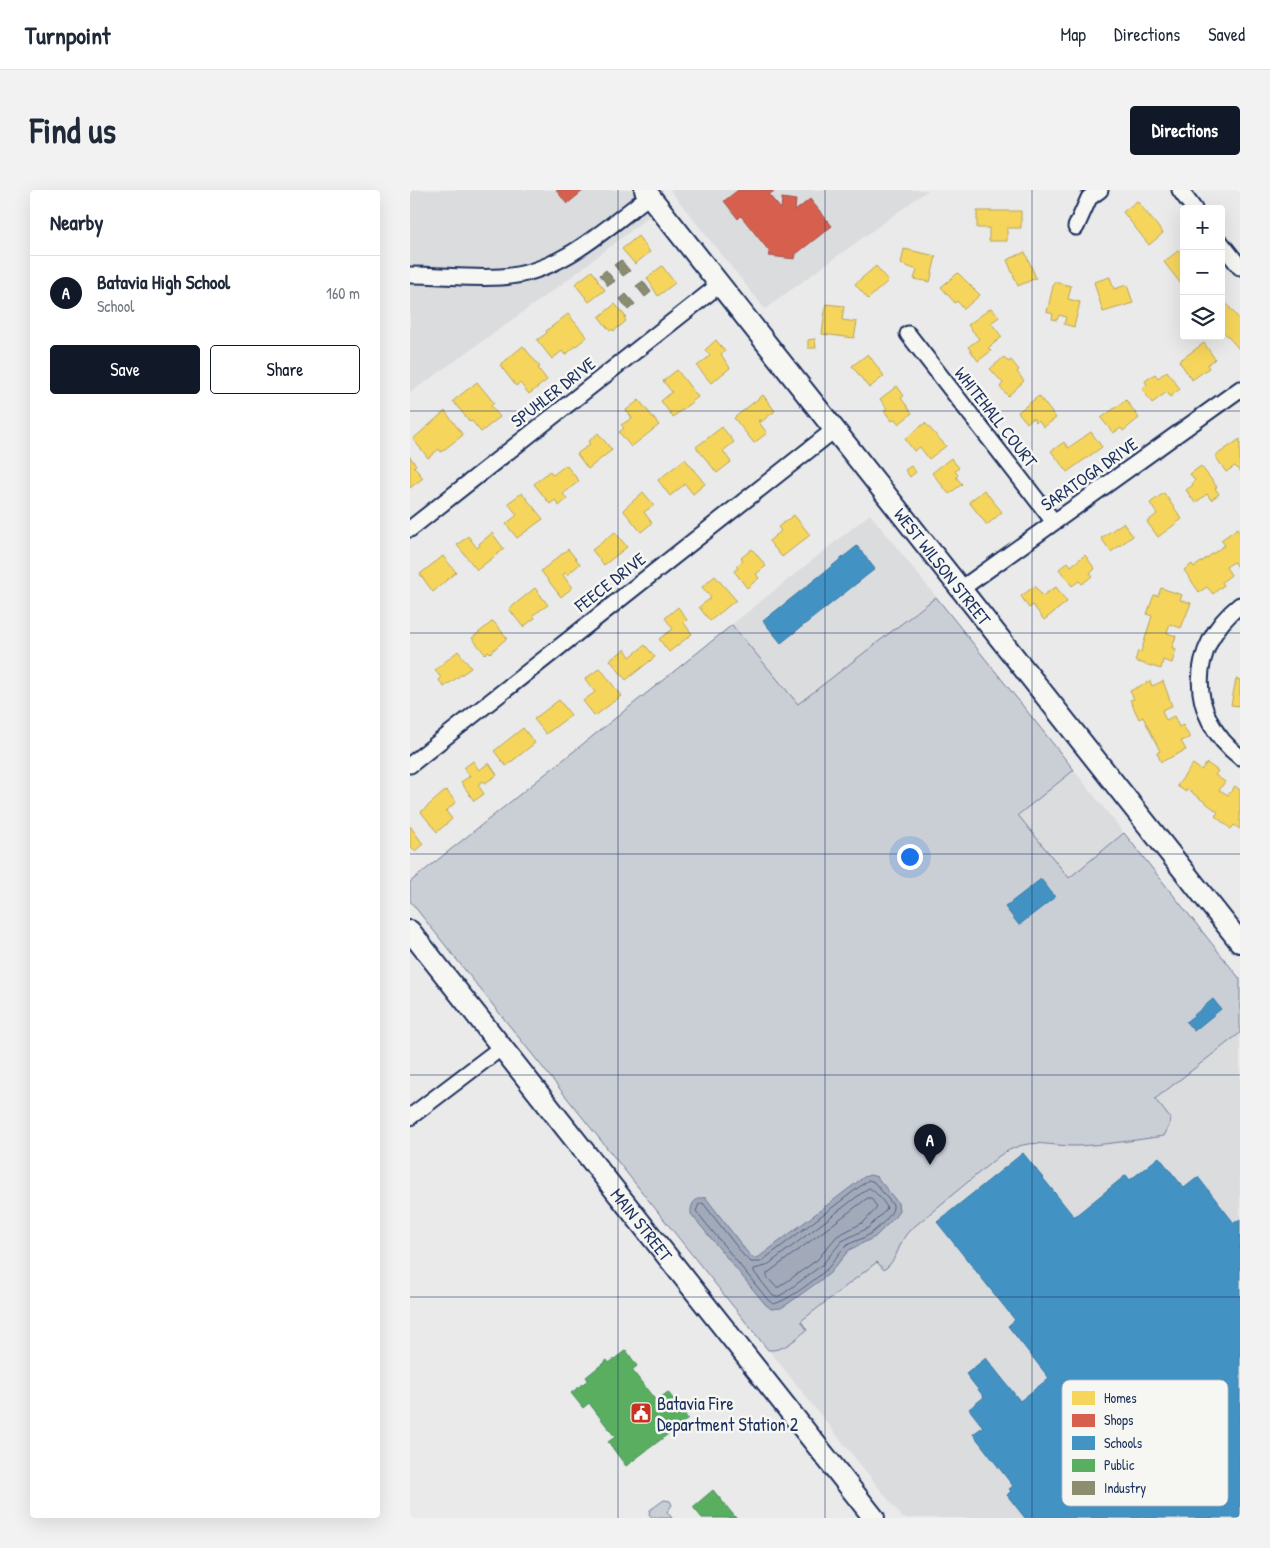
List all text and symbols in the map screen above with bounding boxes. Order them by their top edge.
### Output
text: Turnpoint [25,19,110,51]
text: Map [1061,22,1086,47]
text: Directions [1114,22,1180,47]
text: Saved [1208,22,1245,47]
button: Directions [1130,106,1240,155]
text: Find us [30,107,116,154]
map controls [1180,205,1225,340]
button: + [1180,205,1225,250]
text: Nearby [50,208,103,237]
button: − [1180,250,1225,295]
text: Batavia High School [97,269,230,295]
text: A [62,282,70,304]
text: 160 m [326,282,360,304]
text: School [97,295,134,317]
button: layers [1180,295,1225,340]
button: Save [50,345,200,394]
button: Share [210,345,360,394]
street label: SPUHLER DRIVE [505,351,601,433]
street label: WHITEHALL COURT [949,362,1044,473]
street label: SARATOGA DRIVE [1036,431,1142,517]
street label: WEST WILSON STREET [889,503,997,631]
street label: FEECE DRIVE [569,546,651,618]
your location [897,844,923,870]
pin: A [914,1124,946,1165]
street label: MAIN STREET [605,1183,679,1267]
legend [1062,1380,1228,1506]
text: Homes [1104,1388,1137,1407]
place label: Batavia Fire Department Station 2 [657,1391,799,1437]
public building icon: Batavia Fire Department Station 2 [629,1401,653,1425]
text: Shops [1104,1410,1133,1430]
text: Schools [1104,1433,1142,1452]
text: Public [1104,1455,1135,1474]
text: Industry [1104,1478,1146,1498]

